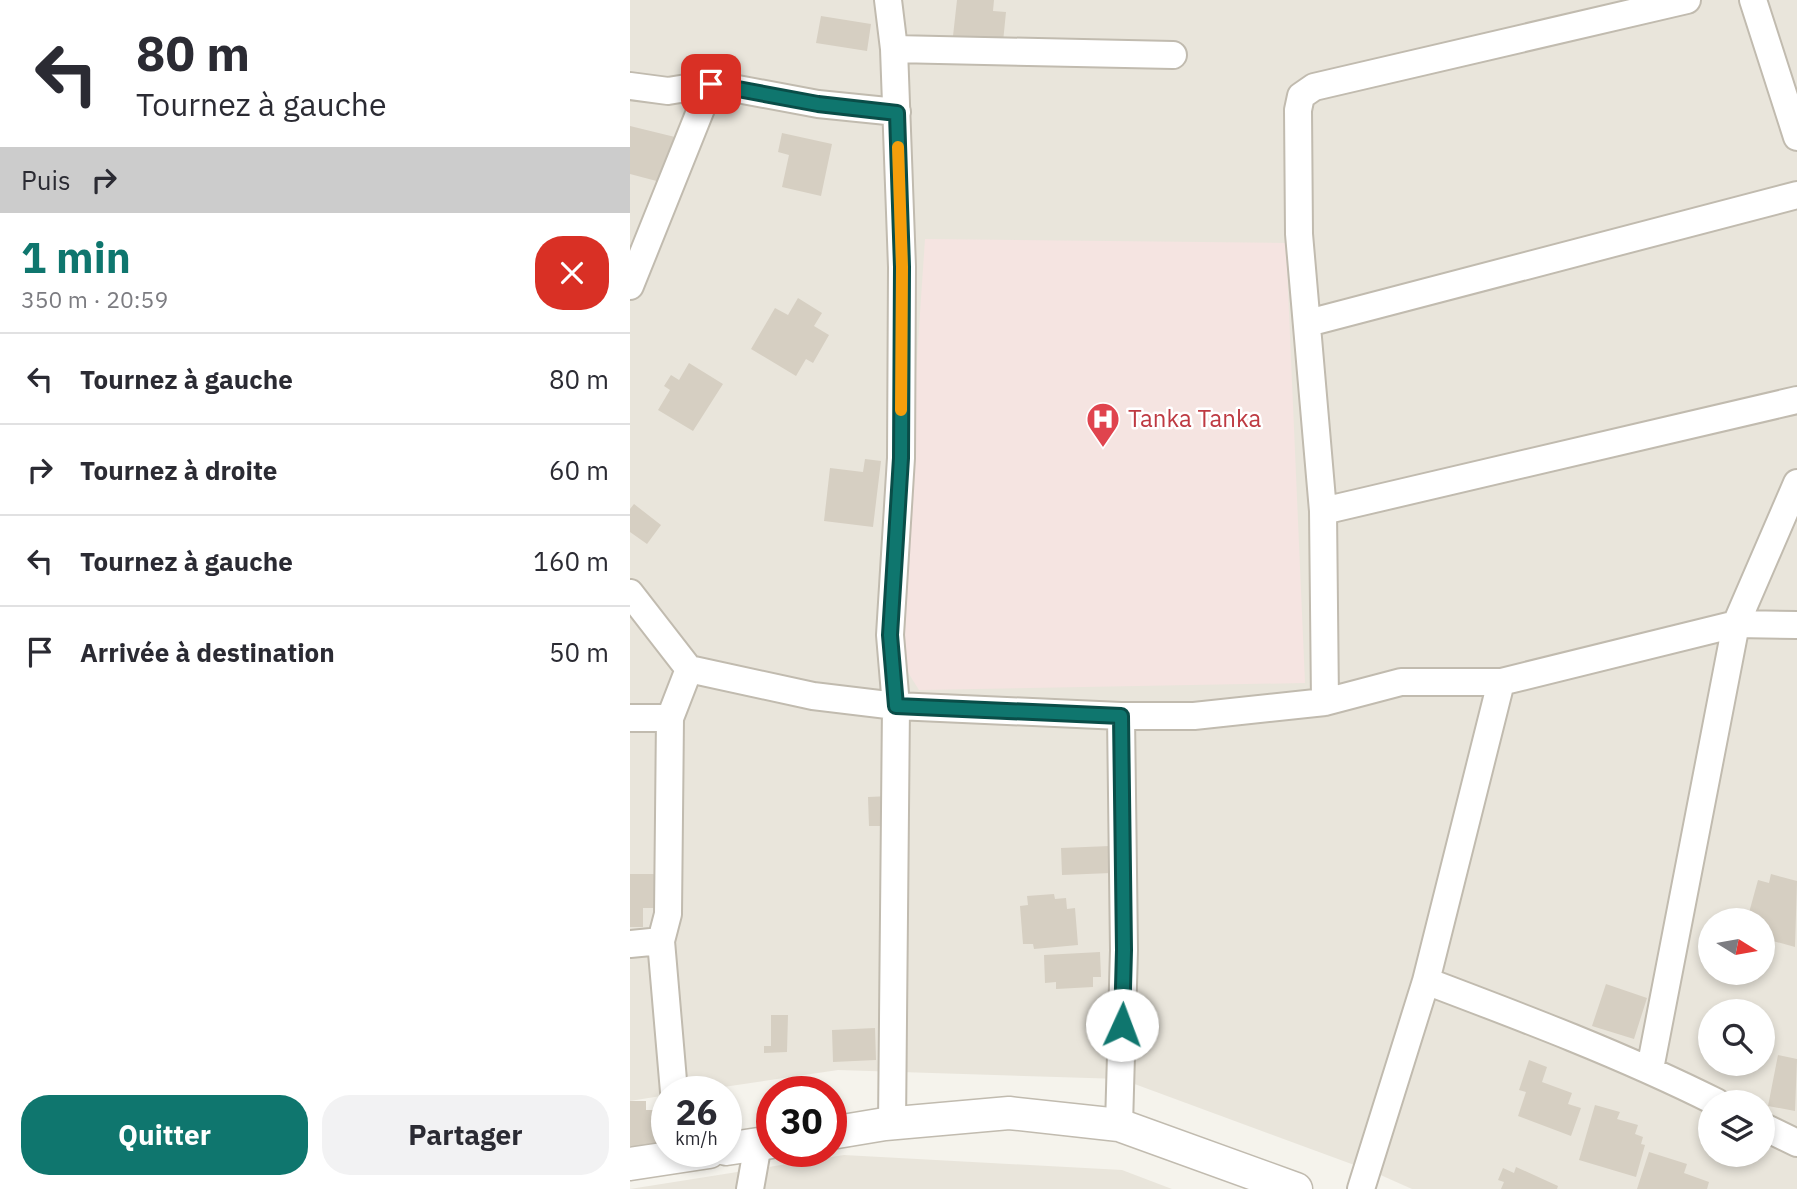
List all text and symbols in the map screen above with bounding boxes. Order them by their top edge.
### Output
text: 80 m [136,21,250,84]
icon: left [21,28,112,119]
pin [681,54,741,114]
icon: arrive [692,65,730,103]
text: Tournez à gauche [136,83,387,125]
icon: right [85,161,123,199]
text: Puis [21,163,71,197]
text: 1 min [21,230,131,285]
button: close [535,236,609,310]
text: 350 m · 20:59 [21,284,168,314]
icon: left [21,360,59,398]
text: Tournez à gauche [80,362,293,396]
text: 80 m [549,362,609,396]
hospital icon: Tanka Tanka [1084,400,1122,449]
place label: Tanka Tanka [1128,402,1262,434]
icon: right [21,451,59,489]
text: Tournez à droite [80,453,277,487]
text: 60 m [549,453,609,487]
icon: left [21,542,59,580]
text: Tournez à gauche [80,544,293,578]
text: 160 m [533,544,609,578]
icon: arrive [21,633,59,671]
text: Arrivée à destination [80,635,335,669]
text: 50 m [549,635,609,669]
north arrow [1698,908,1774,985]
map controls [1698,908,1775,1167]
position arrow [1085,988,1159,1062]
button: search [1698,999,1775,1076]
speed limit sign: 30 [756,1076,847,1167]
text: 26 [675,1089,718,1135]
button: layers [1698,1090,1775,1167]
button: Quitter [21,1095,308,1175]
button: Partager [322,1095,609,1175]
text: km/h [675,1127,718,1150]

